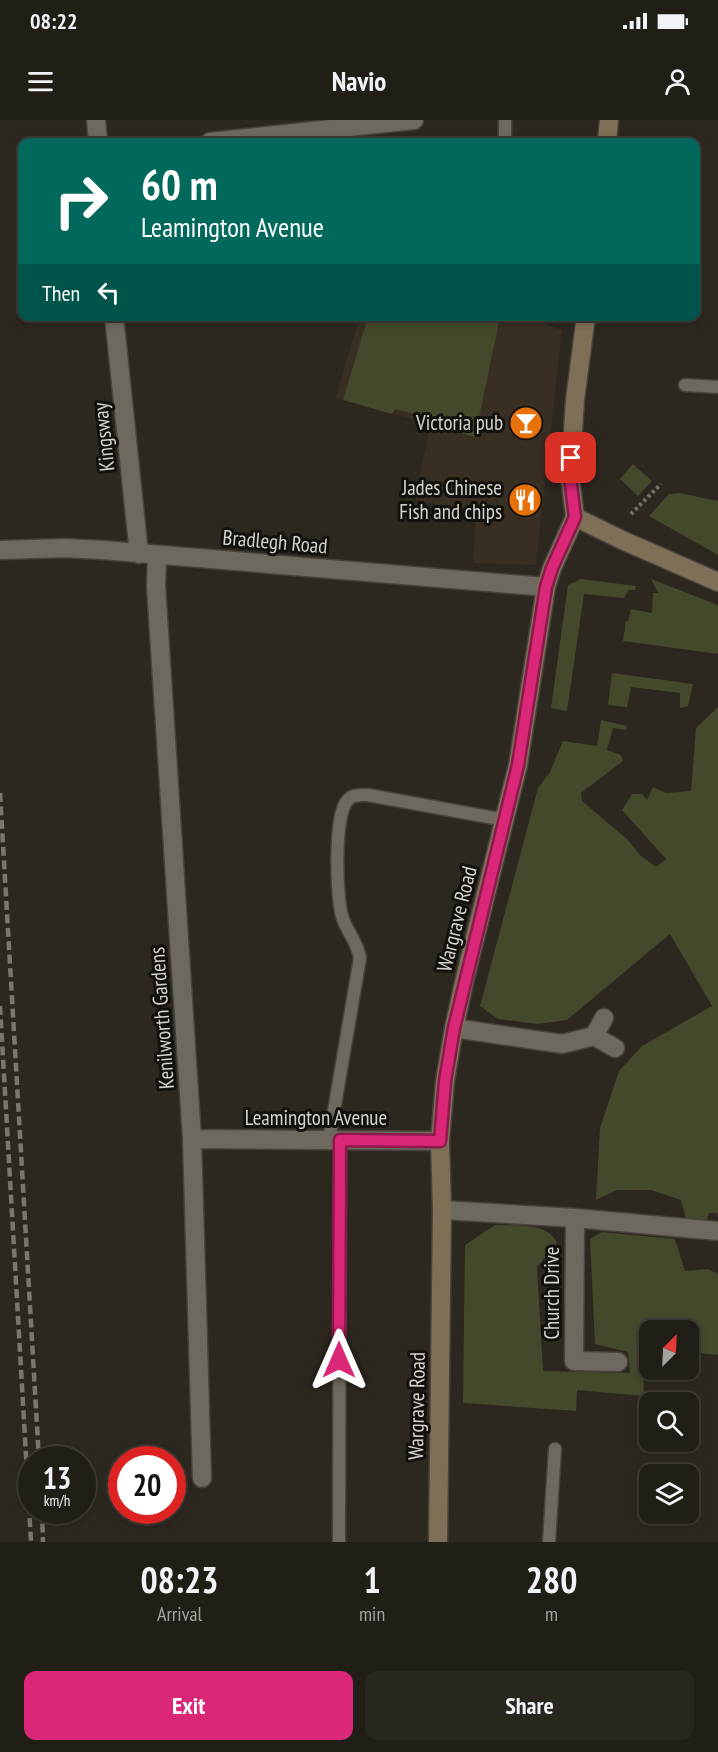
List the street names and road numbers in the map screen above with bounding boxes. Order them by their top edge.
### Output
street label: Kingsway [86,401,121,473]
street label: Bradlegh Road [221,523,329,560]
street label: Wargrave Road [430,863,483,974]
street label: Kenilworth Gardens [143,946,180,1090]
street label: Leamington Avenue [245,1104,387,1131]
street label: Church Drive [538,1246,565,1340]
street label: Wargrave Road [402,1352,431,1460]

